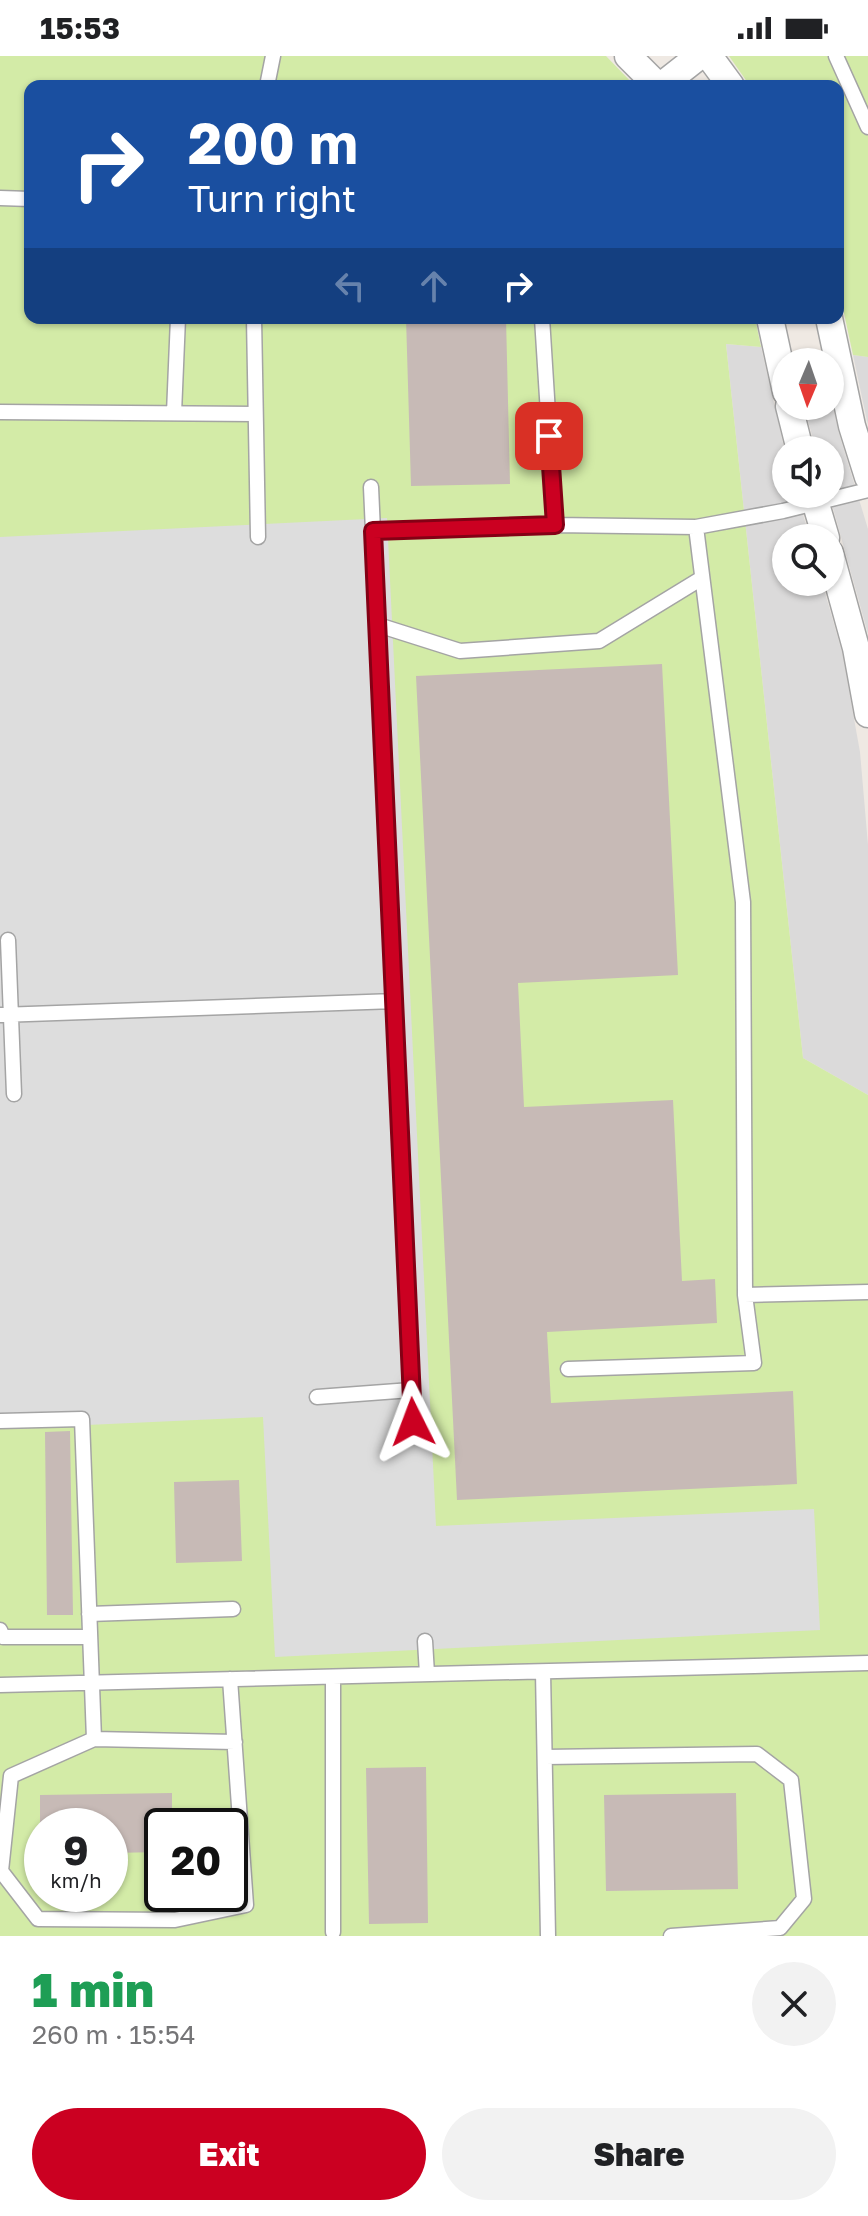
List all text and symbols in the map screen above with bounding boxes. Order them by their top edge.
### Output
text: 15:53 [40,10,120,46]
text: 200 m [188,109,358,176]
icon: right [56,112,160,216]
text: Turn right [188,177,356,220]
icon: left [328,264,372,308]
icon: ahead [412,264,456,308]
icon: right [496,264,540,308]
north arrow [772,348,844,420]
map controls [772,348,844,596]
pin [515,402,583,470]
icon: arrive [527,414,571,458]
button: sound [772,436,844,508]
button: search [772,524,844,596]
position arrow [371,1380,455,1464]
speed limit sign: 20 [144,1808,248,1912]
text: 9 [63,1826,89,1874]
text: km/h [51,1868,101,1892]
text: 1 min [32,1960,154,2018]
button: close [752,1962,836,2046]
text: 260 m · 15:54 [32,2019,196,2050]
button: Exit [32,2108,426,2200]
button: Share [442,2108,836,2200]

